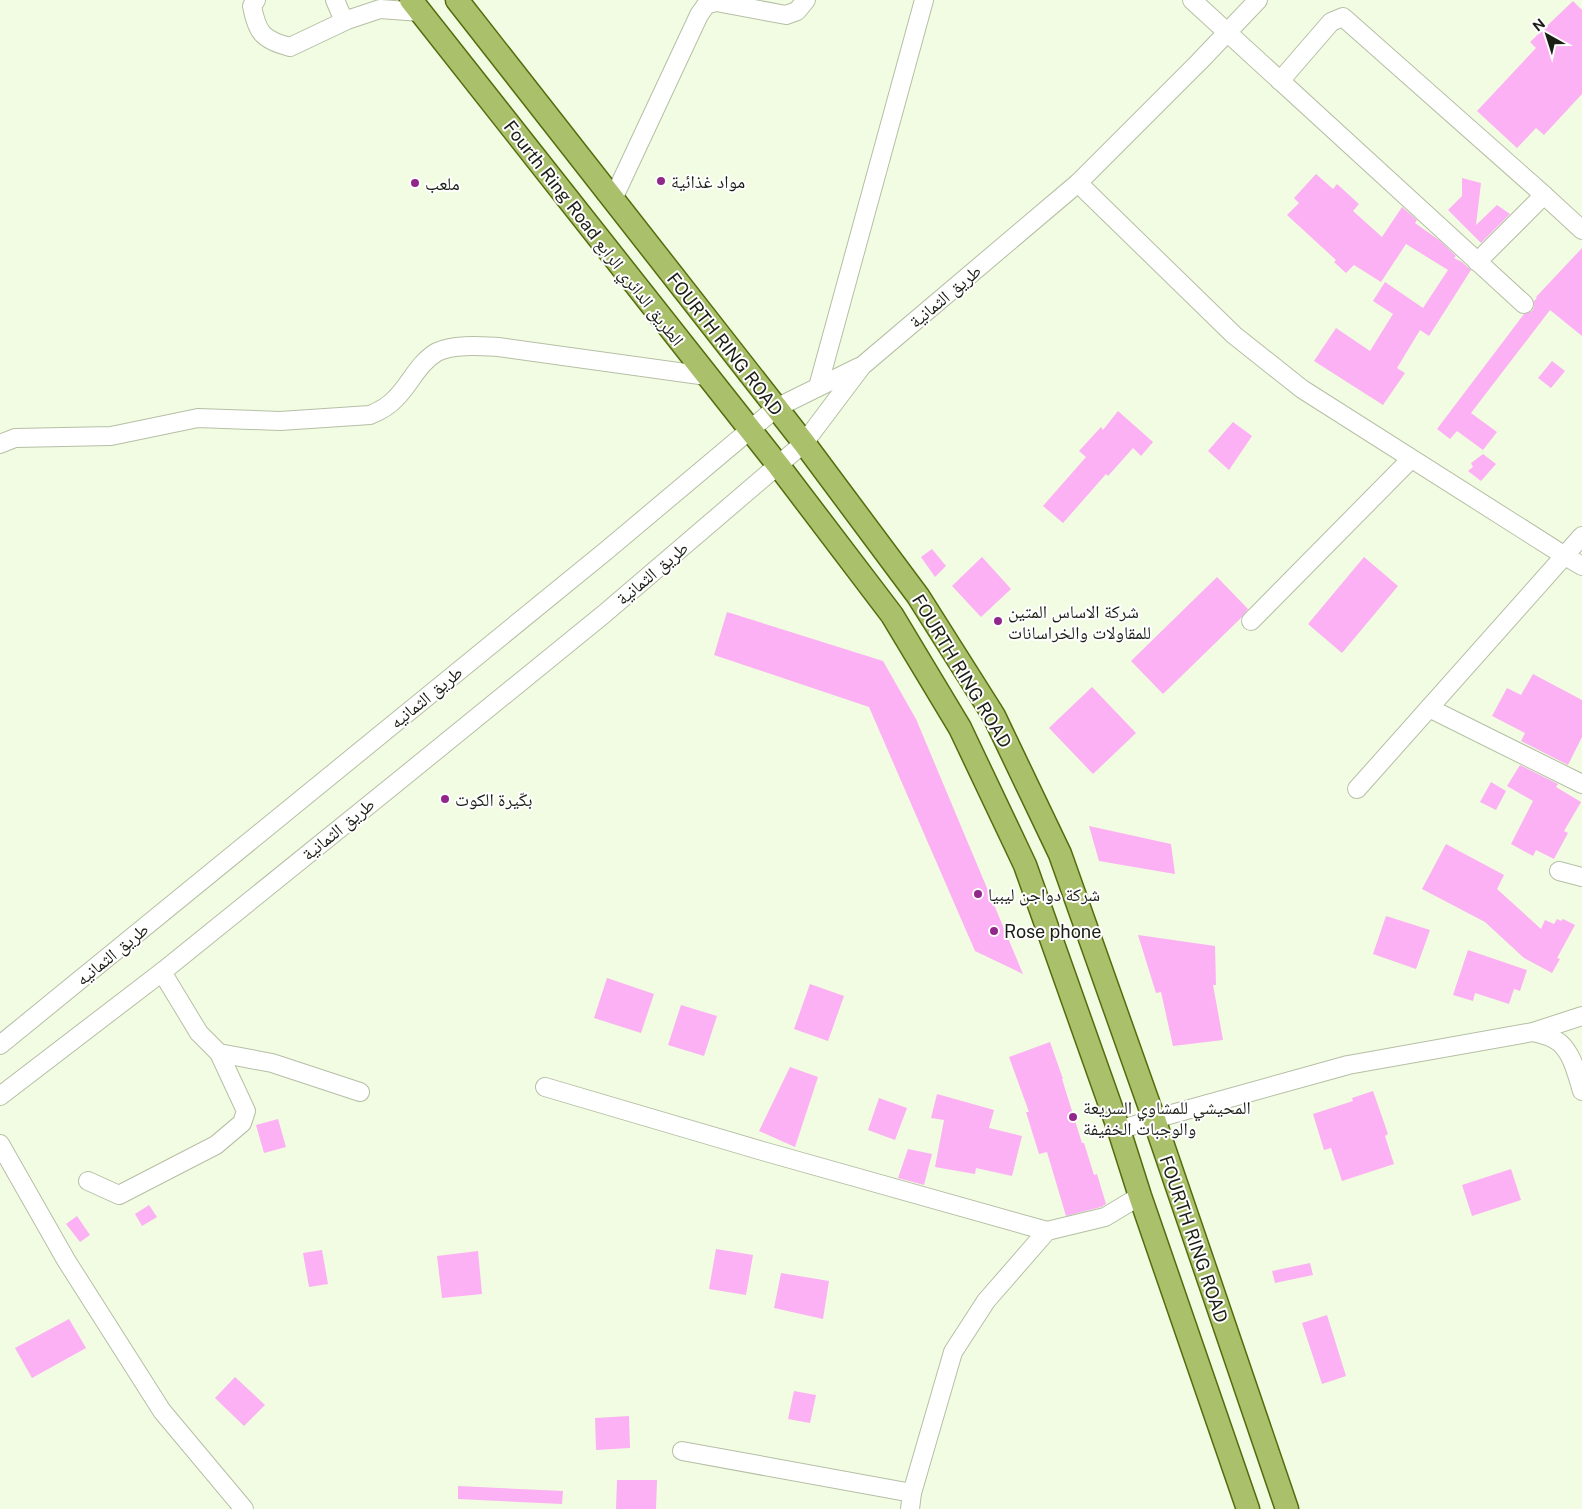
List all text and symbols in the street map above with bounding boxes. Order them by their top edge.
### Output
north arrow [1522,10,1572,60]
text: N [1530,15,1548,35]
street label: Fourth Ring Road الطريق الدائري الرابع [496,116,688,353]
place label: مواد غذائية [671,171,745,192]
place label: ملعب [425,173,460,194]
marker: مواد غذائية [655,175,667,187]
marker: ملعب [409,177,421,189]
street label: طريق الثمانية [905,260,986,333]
street label: FOURTH RING ROAD [663,268,787,420]
street label: طريق الثمانية [612,537,693,610]
street label: FOURTH RING ROAD [908,590,1016,752]
place label: شركة الاساس المتين للمقاولات والخراسانات [1008,601,1151,643]
marker: شركة الاساس المتين للمقاولات والخراسانات [992,615,1004,627]
street label: طريق الثمانيه [385,661,467,733]
place label: بكّيرة الكوت [455,789,532,810]
street label: طريق الثمانية [297,793,379,865]
marker: بكّيرة الكوت [439,793,451,805]
place label: شركة دواجن ليبيا [988,884,1100,906]
marker: شركة دواجن ليبيا [972,888,984,900]
street label: طريق الثمانيه [71,918,153,990]
place label: Rose phone [1004,921,1101,942]
marker: Rose phone [988,925,1000,937]
place label: المحيشي للمشاوي السريعة والوجبات الخفيفة [1083,1097,1251,1139]
marker: المحيشي للمشاوي السريعة والوجبات الخفيفة [1067,1111,1079,1123]
street label: FOURTH RING ROAD [1156,1153,1232,1325]

